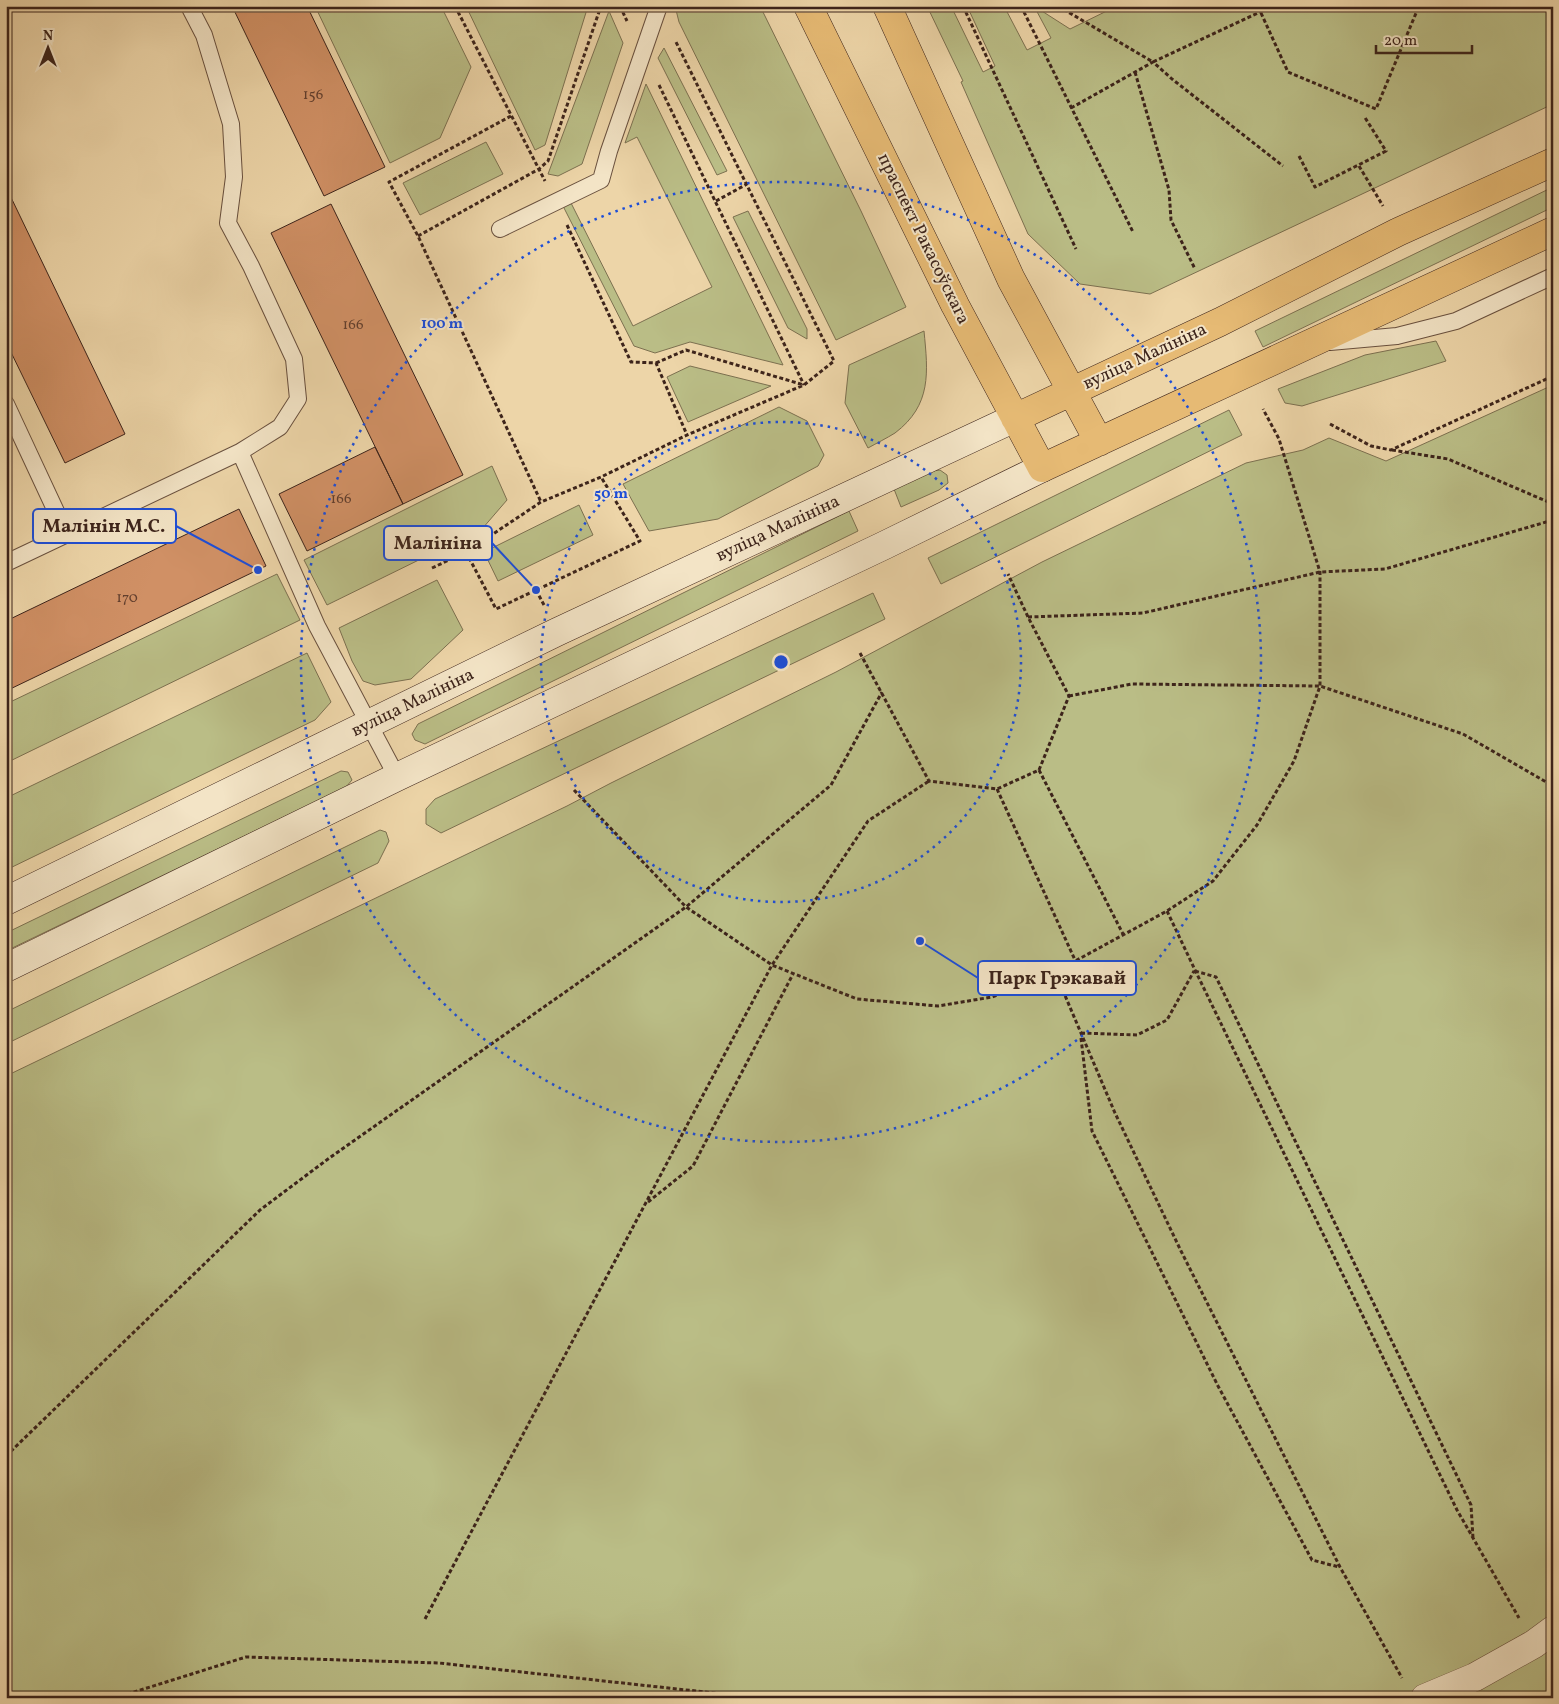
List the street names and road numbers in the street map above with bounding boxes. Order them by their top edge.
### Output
street label: праспект Ракасоўскага [871,149,975,329]
street label: вуліца Малініна [1079,317,1211,397]
street label: вуліца Малініна [712,489,844,569]
street label: вуліца Малініна [347,662,479,744]

